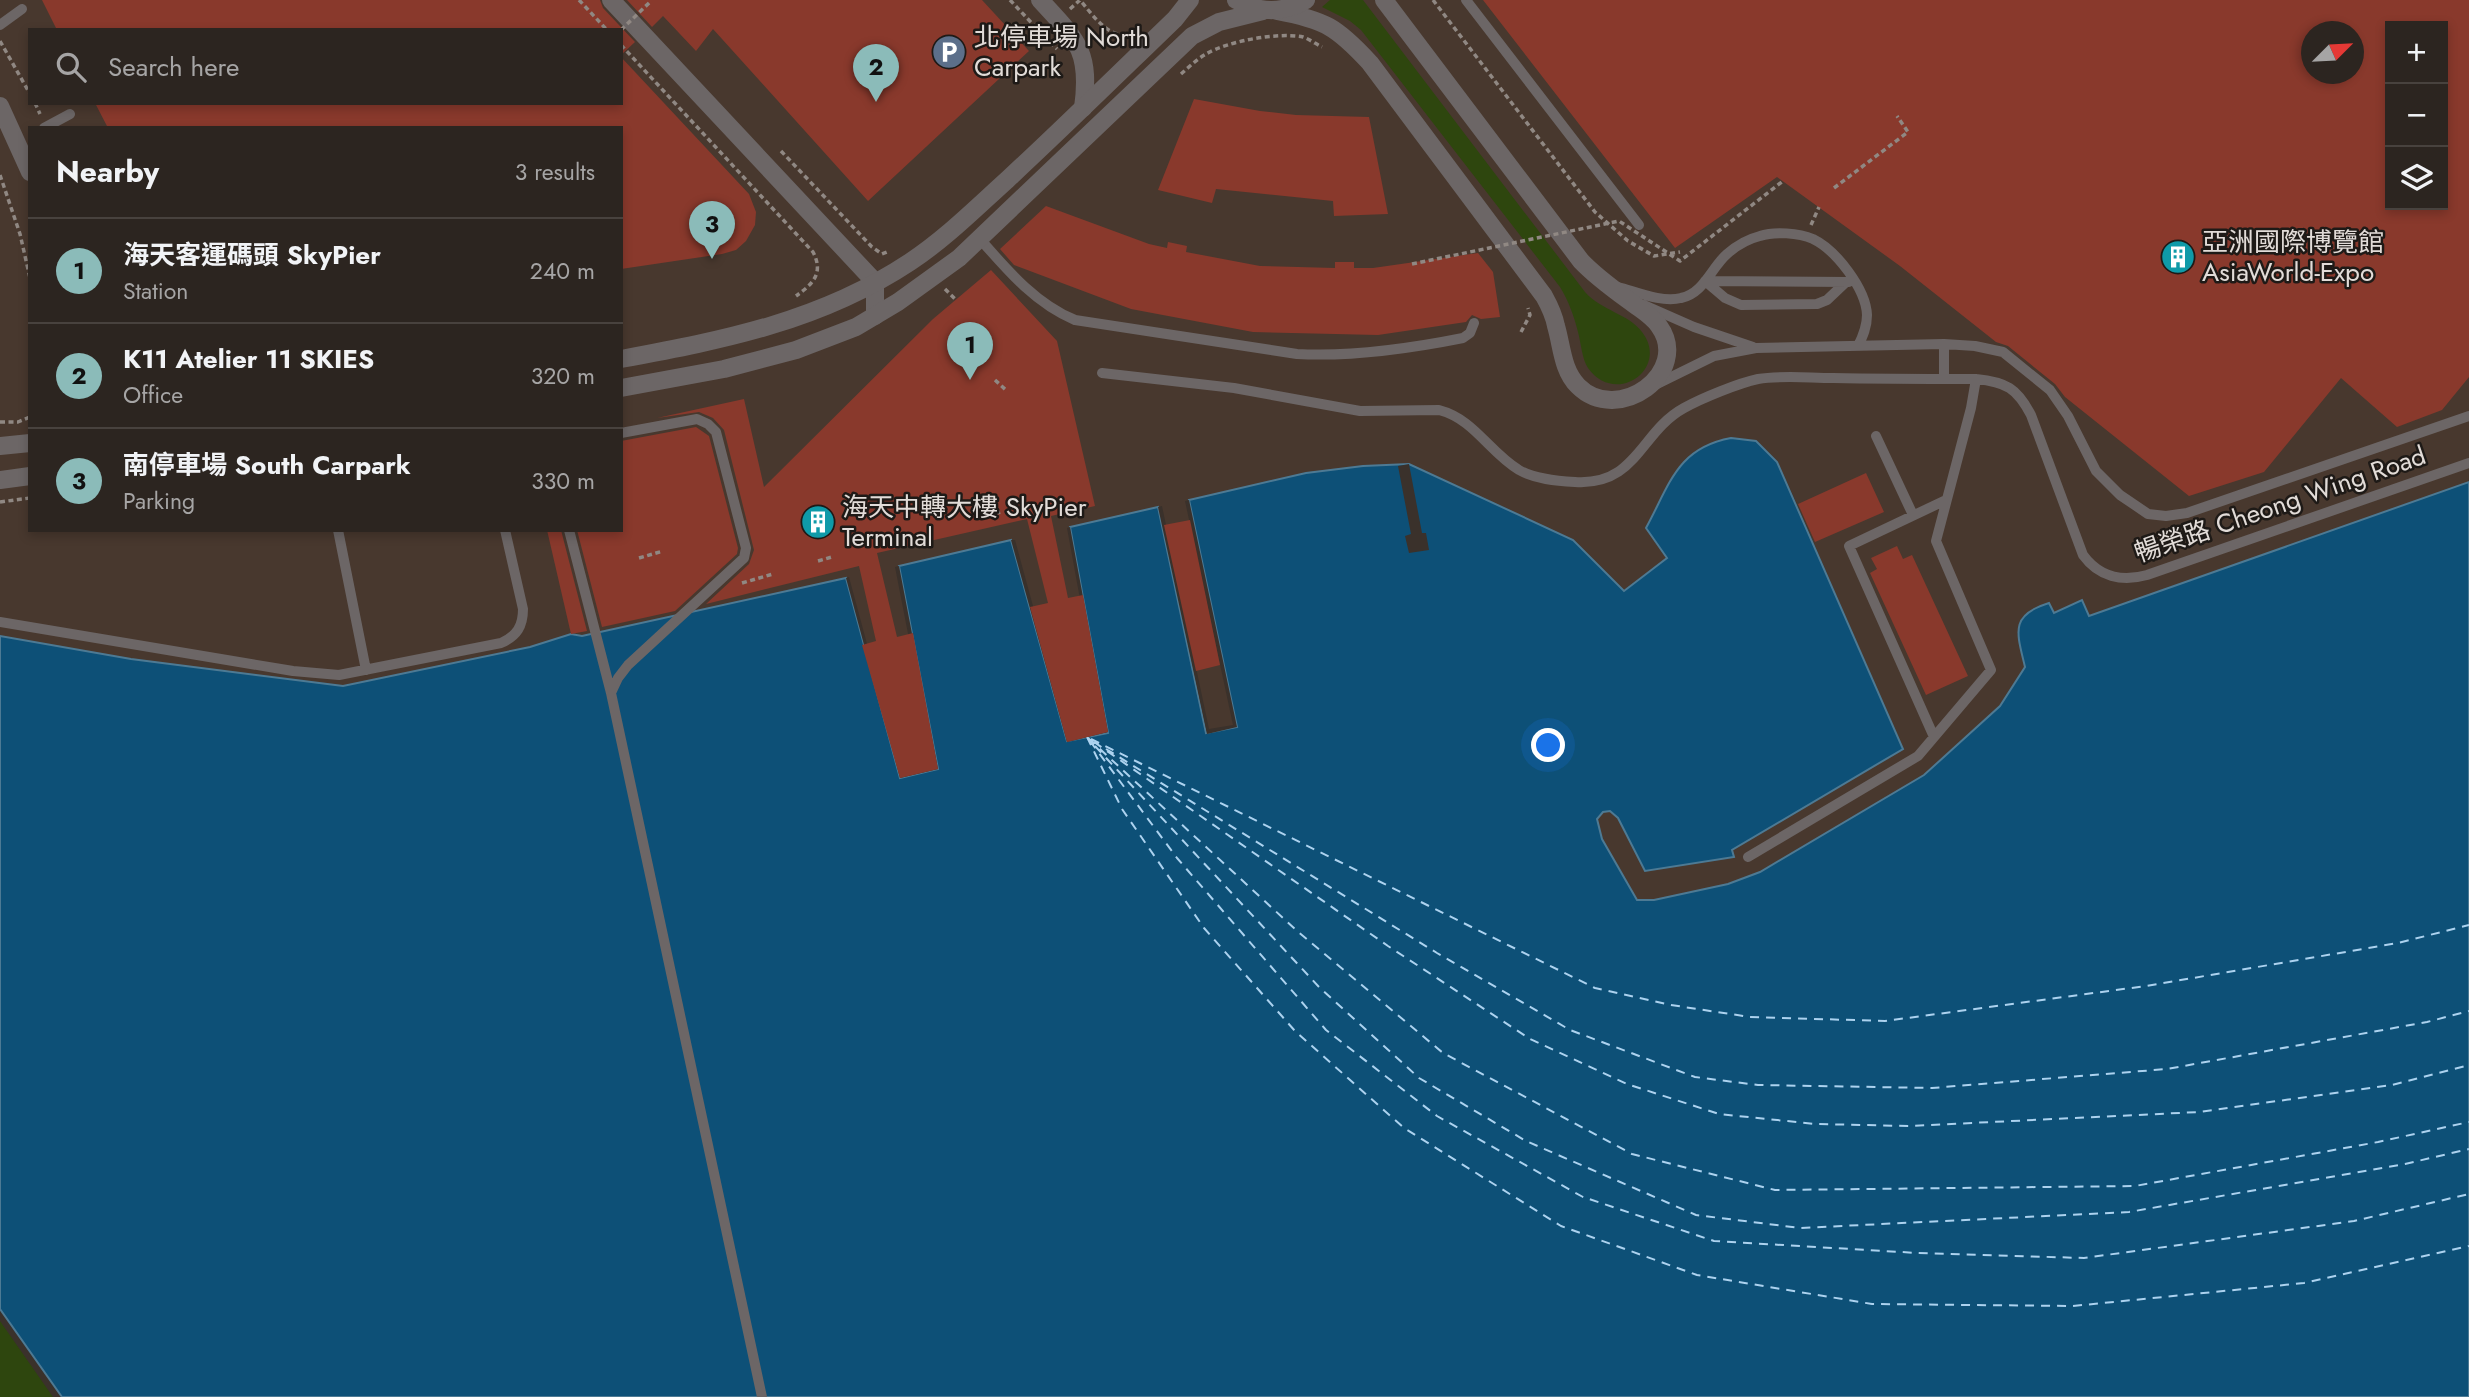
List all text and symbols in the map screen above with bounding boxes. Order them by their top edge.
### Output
place label: 北停車場 North Carpark [974,18,1149,86]
north arrow [2301,21,2364,84]
map controls [2385,21,2448,210]
button: + [2385,21,2448,84]
search box [28,28,623,105]
parking icon: 北停車場 North Carpark [930,33,968,71]
pin: 2 [853,44,899,102]
icon: search [52,48,90,86]
text: Search here [108,48,240,86]
button: − [2385,84,2448,147]
button: layers [2385,147,2448,210]
text: Nearby [56,150,159,193]
text: 3 results [515,155,595,189]
pin: 3 [689,201,735,259]
place label: 亞洲國際博覽館 AsiaWorld-Expo [2202,223,2384,291]
text: 海天客運碼頭 SkyPier [123,236,381,274]
building icon: 亞洲國際博覽館 AsiaWorld-Expo [2159,238,2197,276]
text: 1 [73,254,85,288]
text: 240 m [530,254,595,288]
text: Station [123,274,188,308]
pin: 1 [947,322,993,380]
text: K11 Atelier 11 SKIES [123,340,374,378]
text: 2 [71,359,87,393]
text: 320 m [531,359,595,393]
text: Office [123,378,183,412]
street label: 暢榮路 Cheong Wing Road [2129,436,2431,572]
text: 南停車場 South Carpark [123,446,411,484]
text: 3 [72,464,86,498]
text: 330 m [531,464,595,498]
text: Parking [123,484,195,518]
place label: 海天中轉大樓 SkyPier Terminal [842,488,1087,556]
building icon: 海天中轉大樓 SkyPier Terminal [799,503,837,541]
your location [1531,728,1565,762]

